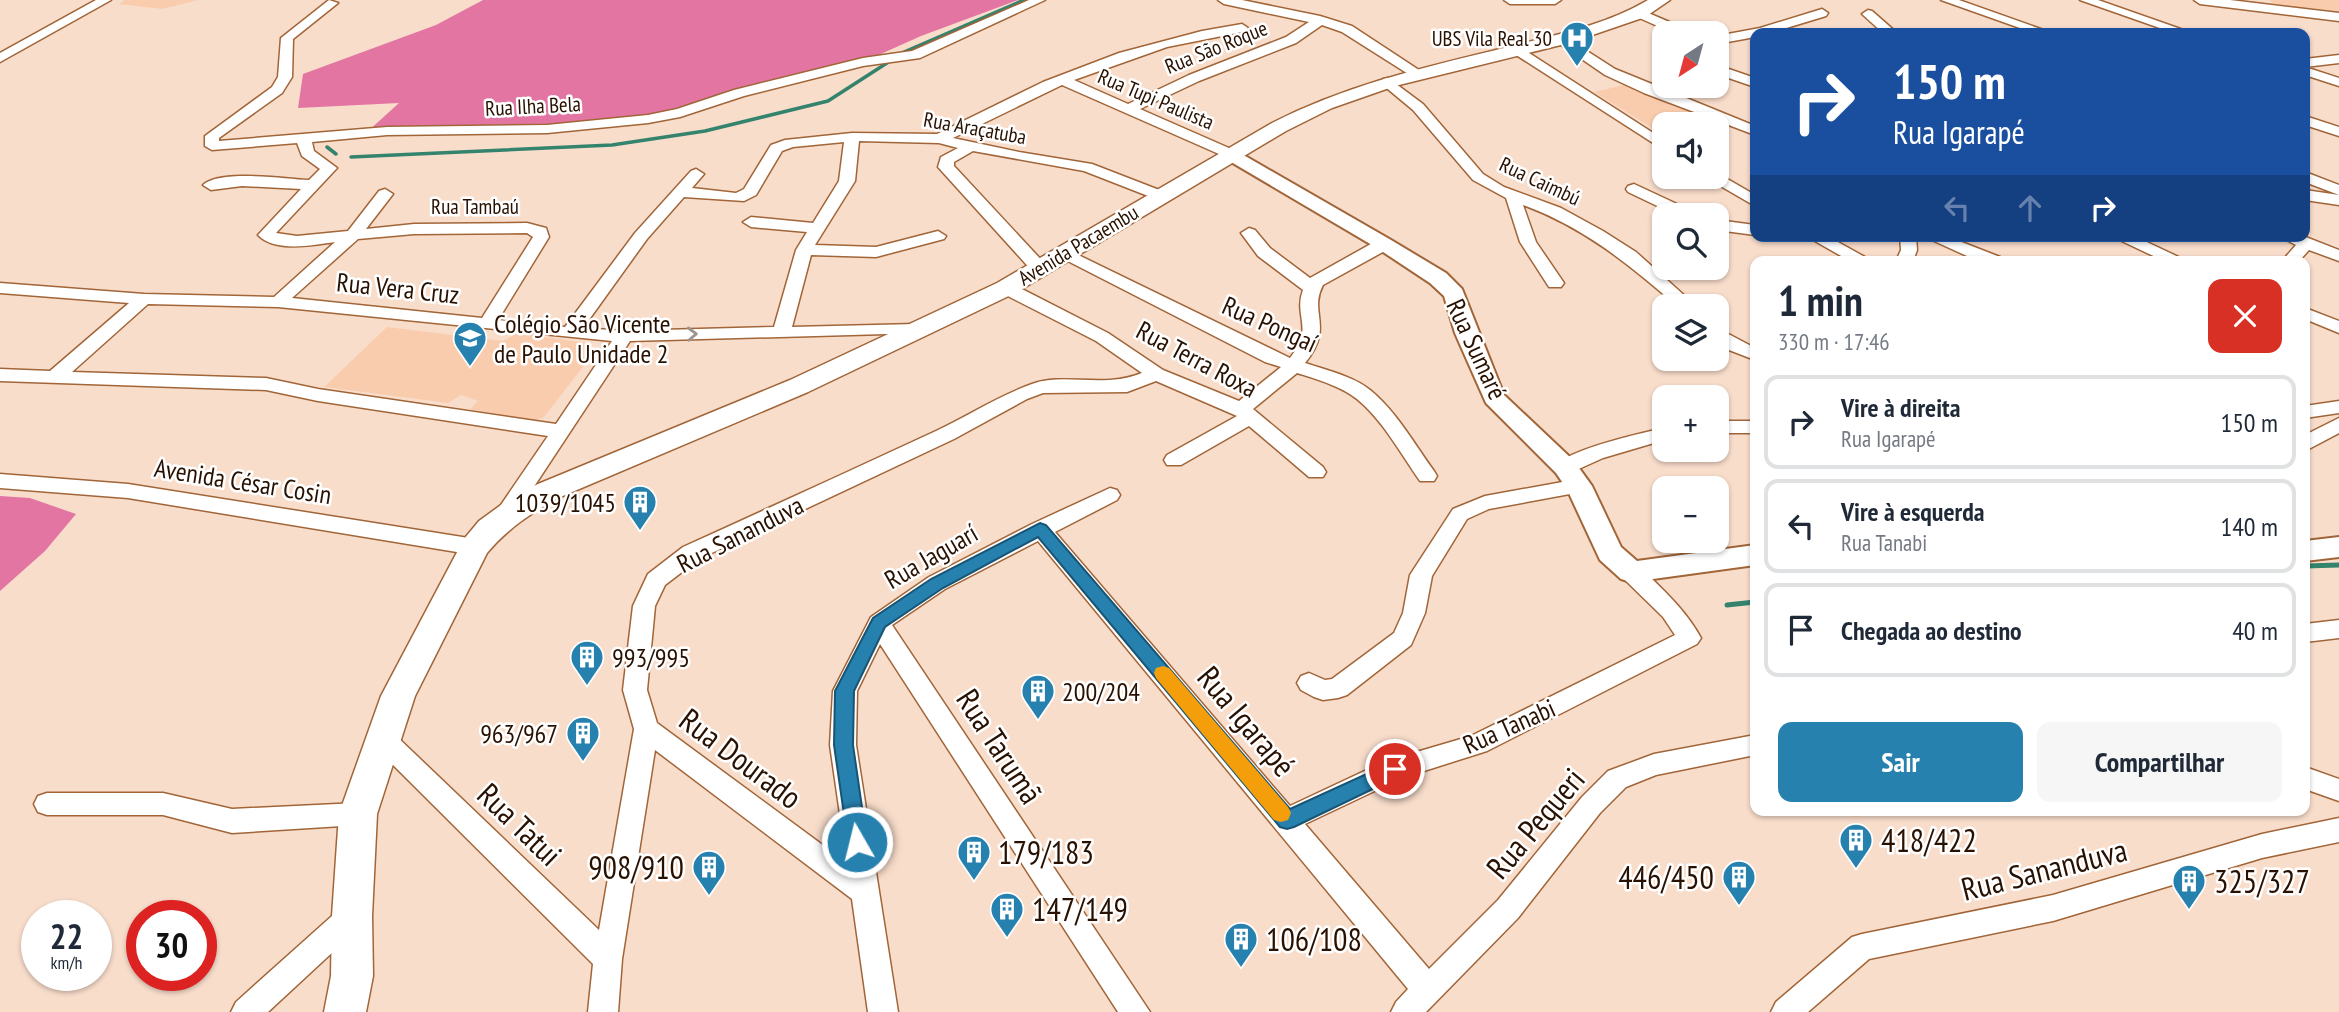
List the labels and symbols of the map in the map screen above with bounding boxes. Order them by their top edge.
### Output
street label: Rua São Roque [1161,14,1271,80]
hospital icon: UBS Vila Real 30 [1558,19,1596,68]
north arrow [1652,21,1729,98]
place label: UBS Vila Real 30 [1432,25,1552,52]
street label: Rua Tupi Paulista [1094,62,1218,136]
street label: Rua Ilha Bela [484,90,582,122]
street label: Rua Araçatuba [922,106,1028,150]
street label: Rua Caimbú [1495,151,1585,211]
street label: Rua Tambaú [431,193,519,220]
street label: Avenida Pacaembu [1013,199,1143,291]
street label: Rua Vera Cruz [335,265,461,311]
street label: Rua Pongaí [1217,288,1323,360]
street label: Rua Sumaré [1439,293,1515,405]
place label: Colégio São Vicente de Paulo Unidade 2 [494,307,671,370]
street label: Rua Terra Roxa [1131,313,1263,405]
school or university icon: Colégio São Vicente de Paulo Unidade 2 [451,319,489,368]
one-way arrow [687,326,698,341]
street label: Avenida César Cosin [152,451,334,511]
building icon: 1039/1045 [621,483,659,532]
place label: 1039/1045 [515,486,616,519]
street label: Rua Sananduva [671,488,809,580]
street label: Rua Jaguarí [879,516,984,596]
building icon: 993/995 [568,638,606,687]
place label: 993/995 [612,641,690,674]
street label: Rua Igarapé [1189,657,1305,785]
building icon: 200/204 [1019,672,1057,721]
place label: 200/204 [1062,675,1140,708]
street label: Rua Tarumã [947,681,1053,811]
street label: Rua Tanabi [1458,691,1560,761]
street label: Rua Dourado [671,698,811,818]
building icon: 963/967 [564,714,602,763]
place label: 963/967 [480,717,558,750]
pin [1365,739,1425,799]
street label: Rua Pequeri [1477,759,1593,887]
street label: Rua Tatui [469,773,571,875]
position arrow [820,805,894,879]
place label: 418/422 [1881,819,1977,861]
building icon: 418/422 [1837,821,1875,870]
street label: Rua Sananduva [1957,828,2131,910]
place label: 179/183 [998,831,1094,873]
building icon: 179/183 [955,833,993,882]
place label: 908/910 [588,846,684,888]
building icon: 908/910 [690,848,728,897]
place label: 446/450 [1618,856,1714,898]
building icon: 446/450 [1720,858,1758,907]
place label: 325/327 [2214,860,2310,902]
building icon: 325/327 [2170,862,2208,911]
place label: 147/149 [1032,888,1128,930]
building icon: 147/149 [988,890,1026,939]
speed limit sign: 30 [126,900,217,991]
place label: 106/108 [1266,918,1362,960]
building icon: 106/108 [1222,920,1260,969]

